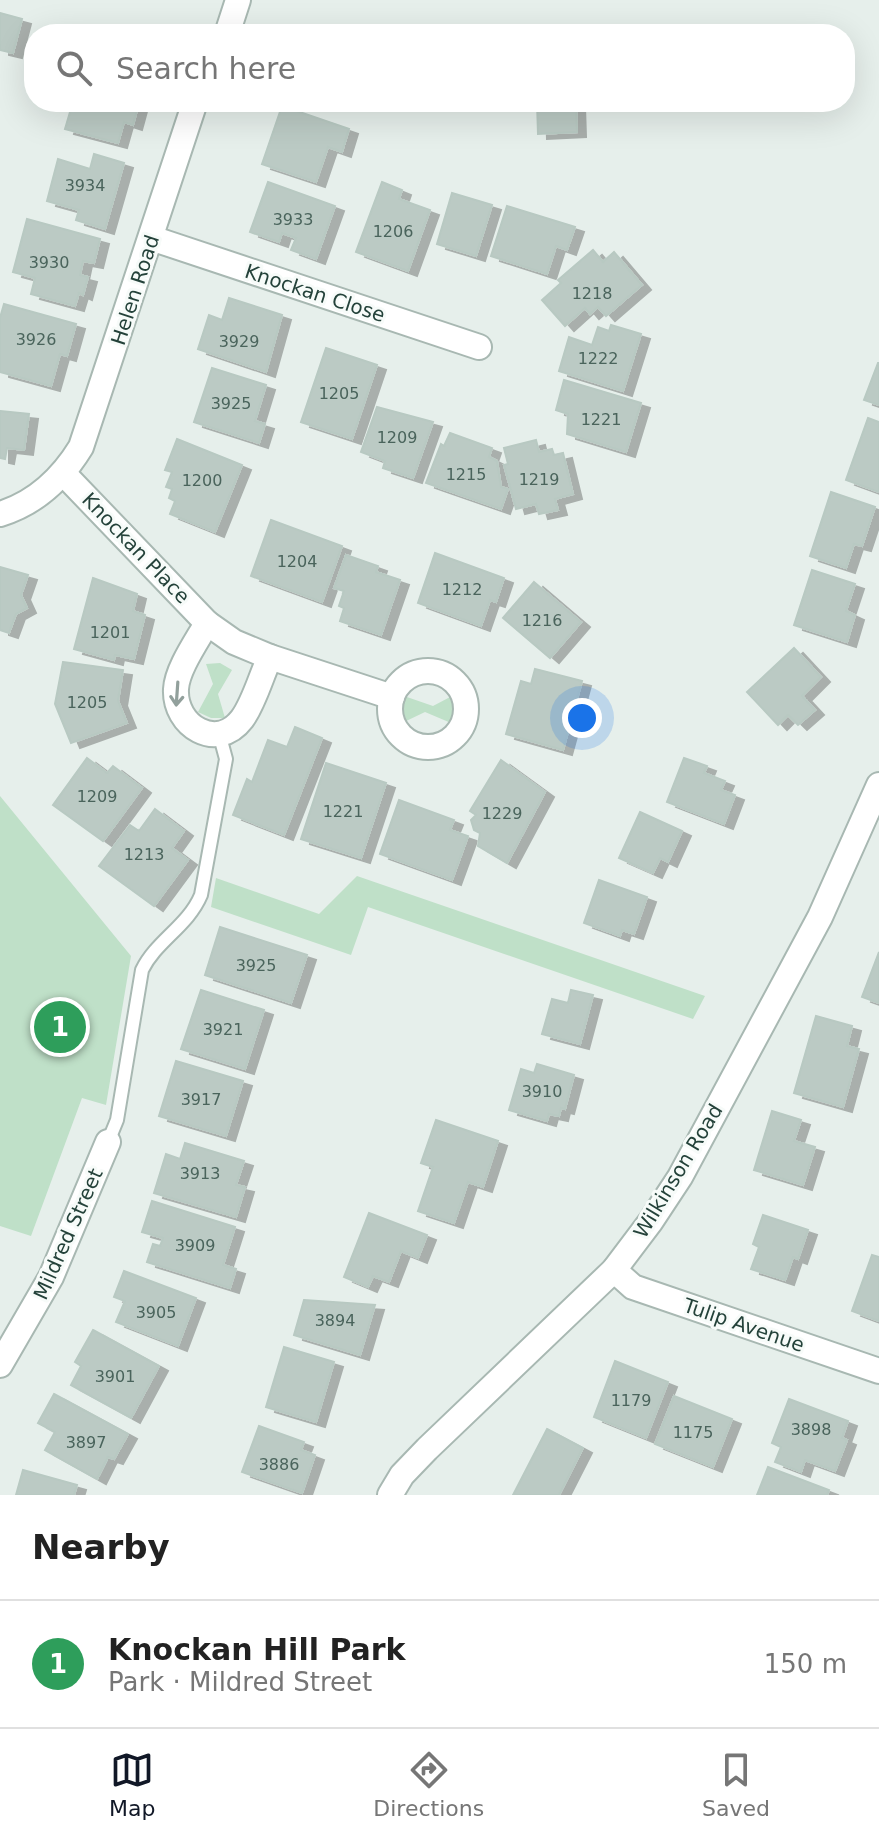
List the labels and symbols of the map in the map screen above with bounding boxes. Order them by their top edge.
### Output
house number: 3934 [65,176,105,195]
house number: 3933 [273,210,313,229]
house number: 1206 [373,222,413,241]
street label: Helen Road [106,232,164,348]
house number: 3930 [29,253,69,272]
street label: Knockan Close [242,259,388,327]
house number: 1218 [572,284,612,303]
house number: 3926 [16,330,56,349]
house number: 3929 [219,332,259,351]
house number: 1222 [578,349,618,368]
house number: 1205 [319,384,359,403]
house number: 3925 [211,394,251,413]
house number: 1221 [581,410,621,429]
house number: 1209 [377,428,417,447]
house number: 1215 [446,465,486,484]
house number: 1219 [519,470,559,489]
house number: 1200 [182,471,222,490]
street label: Knockan Place [77,488,195,608]
house number: 1204 [277,552,317,571]
house number: 1212 [442,580,482,599]
house number: 1216 [522,611,562,630]
house number: 1201 [90,623,130,642]
one-way arrow [169,680,184,706]
house number: 1205 [67,693,107,712]
your location [562,698,602,738]
house number: 1209 [77,787,117,806]
house number: 1221 [323,802,363,821]
house number: 1229 [482,804,522,823]
house number: 1213 [124,845,164,864]
house number: 3925 [236,956,276,975]
pin: 1 [34,997,86,1057]
house number: 3921 [203,1020,243,1039]
house number: 3910 [522,1082,562,1101]
house number: 3917 [181,1090,221,1109]
street label: Wilkinson Road [629,1100,727,1242]
house number: 3913 [180,1164,220,1183]
street label: Mildred Street [28,1165,108,1303]
house number: 3909 [175,1236,215,1255]
street label: Tulip Avenue [679,1293,808,1357]
house number: 3905 [136,1303,176,1322]
house number: 3894 [315,1311,355,1330]
house number: 3901 [95,1367,135,1386]
house number: 1179 [611,1391,651,1410]
house number: 3898 [791,1420,831,1439]
house number: 1175 [673,1423,713,1442]
house number: 3897 [66,1433,106,1452]
house number: 3886 [259,1455,299,1474]

